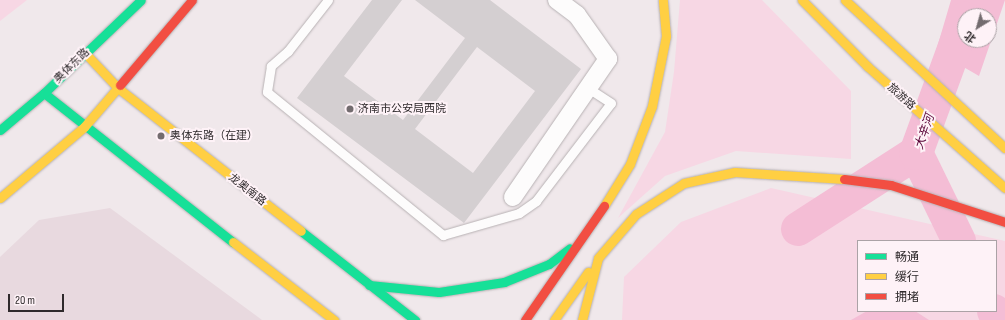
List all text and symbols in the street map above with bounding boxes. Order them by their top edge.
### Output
north arrow [957,8,997,48]
text: 北 [962,29,978,46]
street label: 奥体东路 [52,46,92,86]
street label: 旅游路 [884,81,918,113]
place label: 济南市公安局西院 [358,102,446,116]
marker: 济南市公安局西院 [345,104,355,114]
water label: 大辛河 [912,113,938,151]
place label: 奥体东路（在建） [170,129,258,143]
marker: 奥体东路（在建） [155,130,167,142]
street label: 龙奥南路 [226,171,268,209]
legend [857,240,997,312]
text: 畅通 [895,250,919,265]
text: 缓行 [895,270,919,285]
scale bar [10,286,66,312]
text: 拥堵 [895,290,919,305]
text: 20 m [15,293,35,308]

